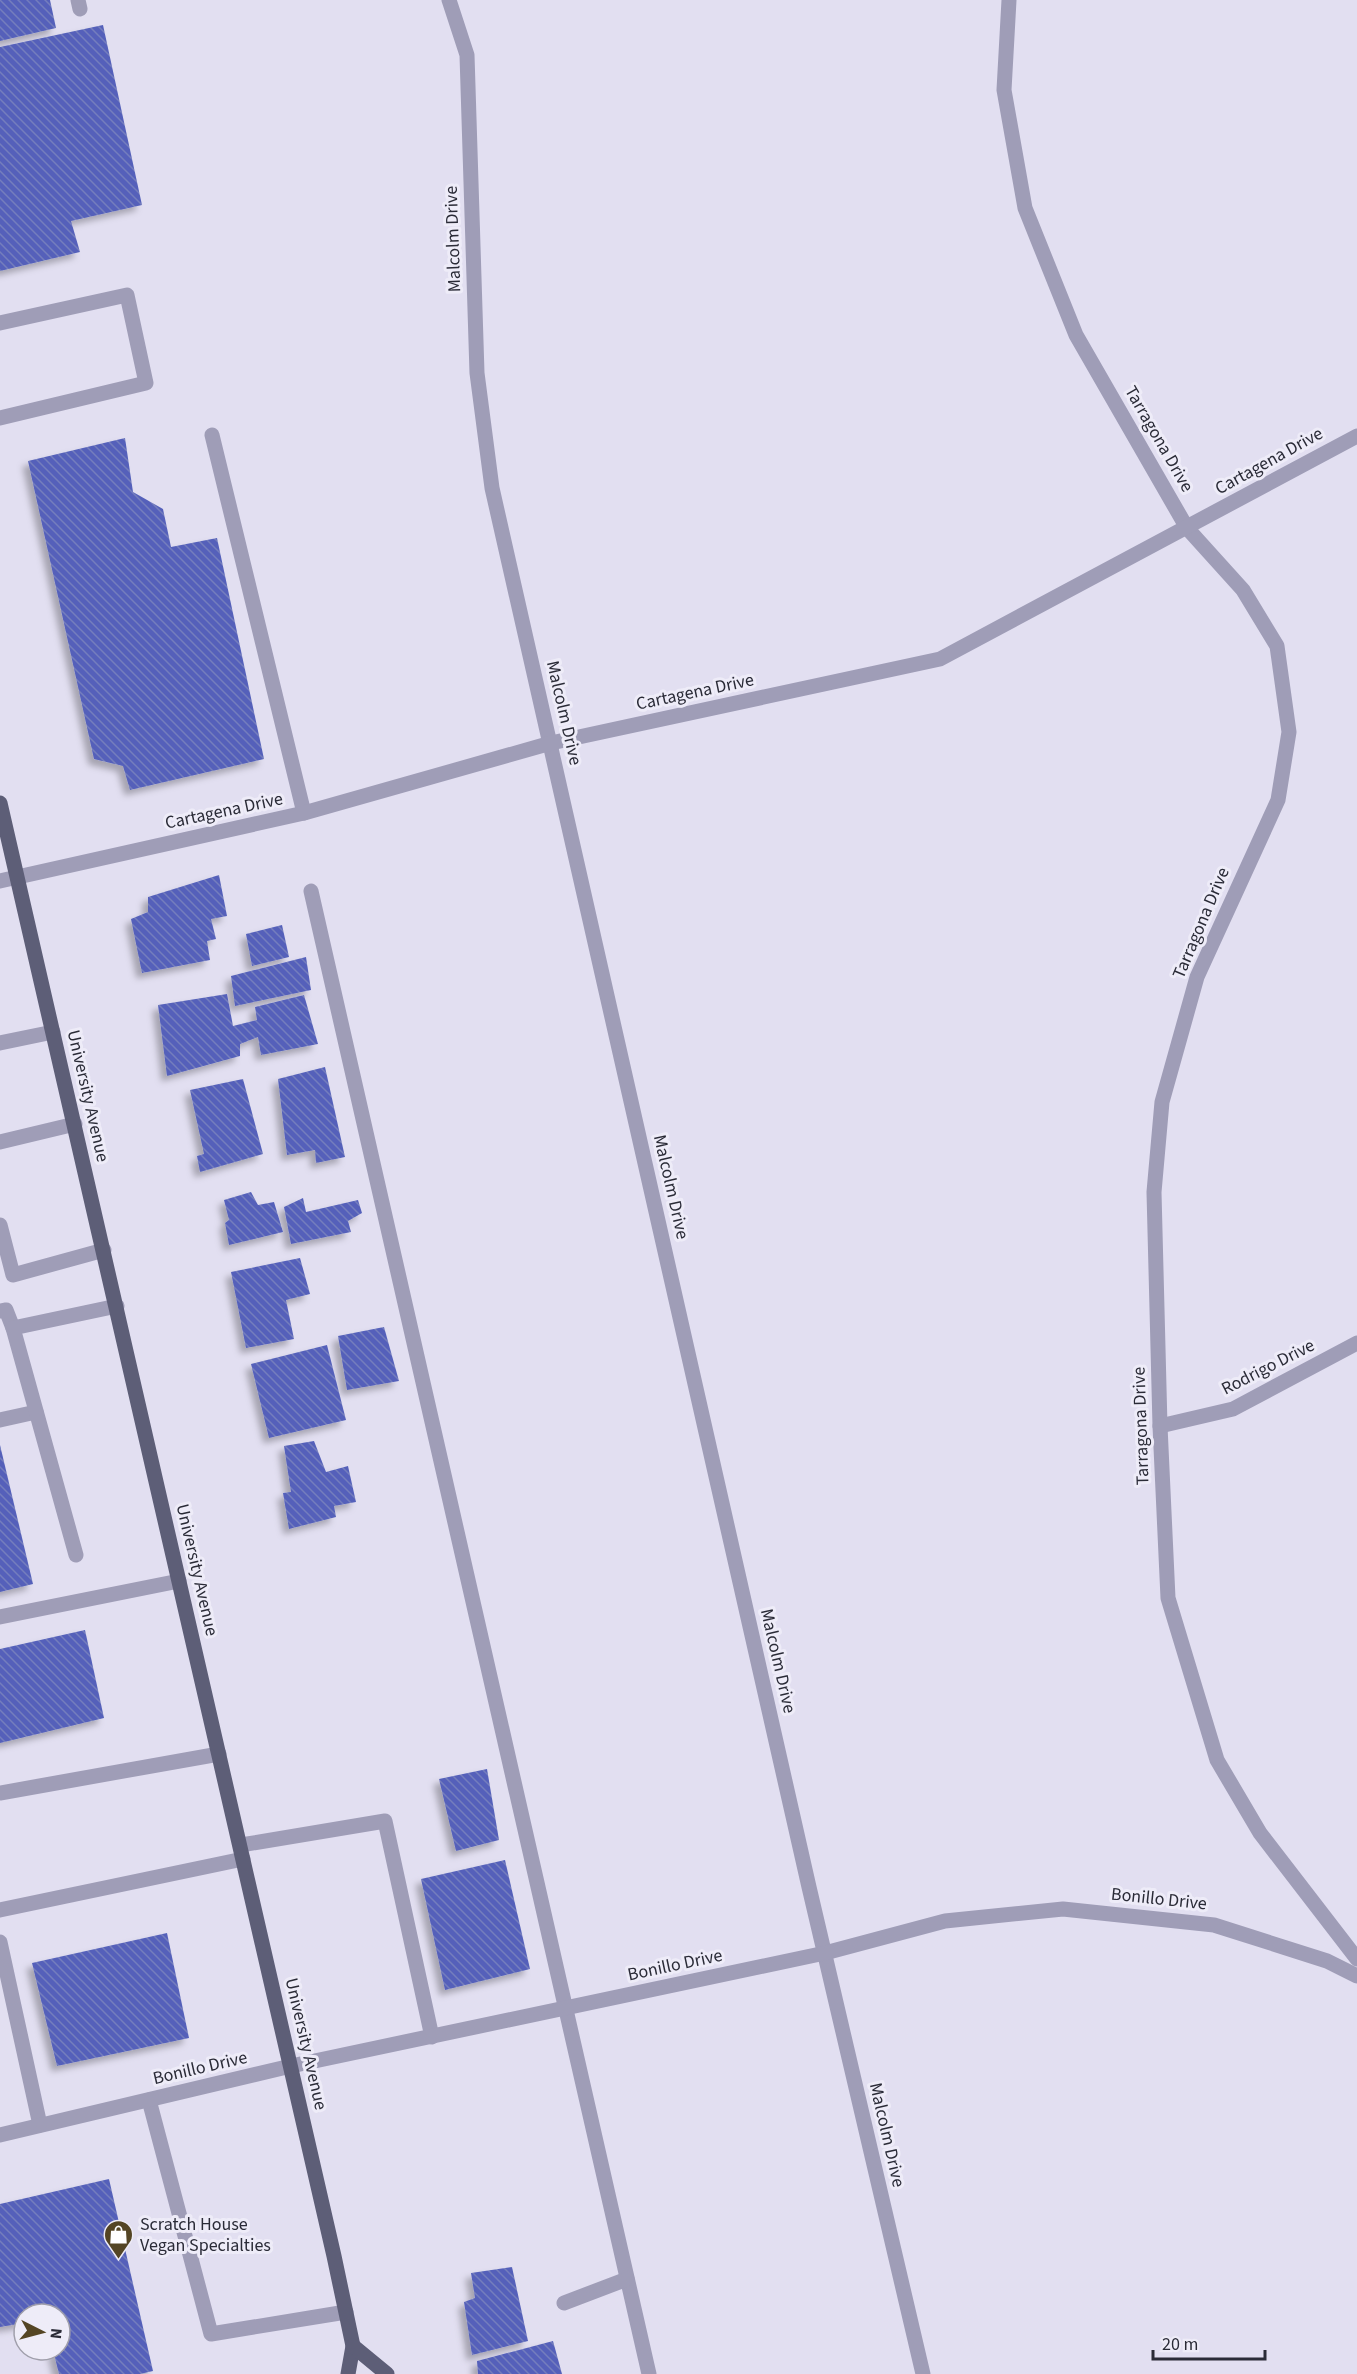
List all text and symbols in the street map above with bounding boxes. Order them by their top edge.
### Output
street label: Malcolm Drive [439,185,467,293]
street label: Tarragona Drive [1119,381,1200,497]
street label: Cartagena Drive [1211,421,1327,501]
street label: Malcolm Drive [540,658,588,768]
street label: Cartagena Drive [634,667,756,717]
street label: Cartagena Drive [163,786,285,836]
street label: Tarragona Drive [1166,863,1236,983]
street label: University Avenue [61,1027,115,1165]
street label: Malcolm Drive [647,1132,695,1242]
street label: Rodrigo Drive [1217,1333,1319,1401]
street label: Tarragona Drive [1126,1366,1156,1486]
street label: University Avenue [170,1501,224,1639]
street label: Malcolm Drive [754,1606,802,1716]
street label: Bonillo Drive [1110,1882,1208,1916]
street label: Bonillo Drive [625,1943,725,1987]
street label: University Avenue [279,1975,333,2113]
street label: Bonillo Drive [150,2045,250,2091]
street label: Malcolm Drive [863,2080,911,2190]
place label: Scratch House Vegan Specialties [140,2212,271,2258]
shop icon: Scratch House Vegan Specialties [103,2218,135,2260]
north arrow [12,2302,72,2362]
scale bar [1153,2323,1266,2361]
text: N [44,2327,67,2340]
text: 20 m [1162,2332,1198,2357]

